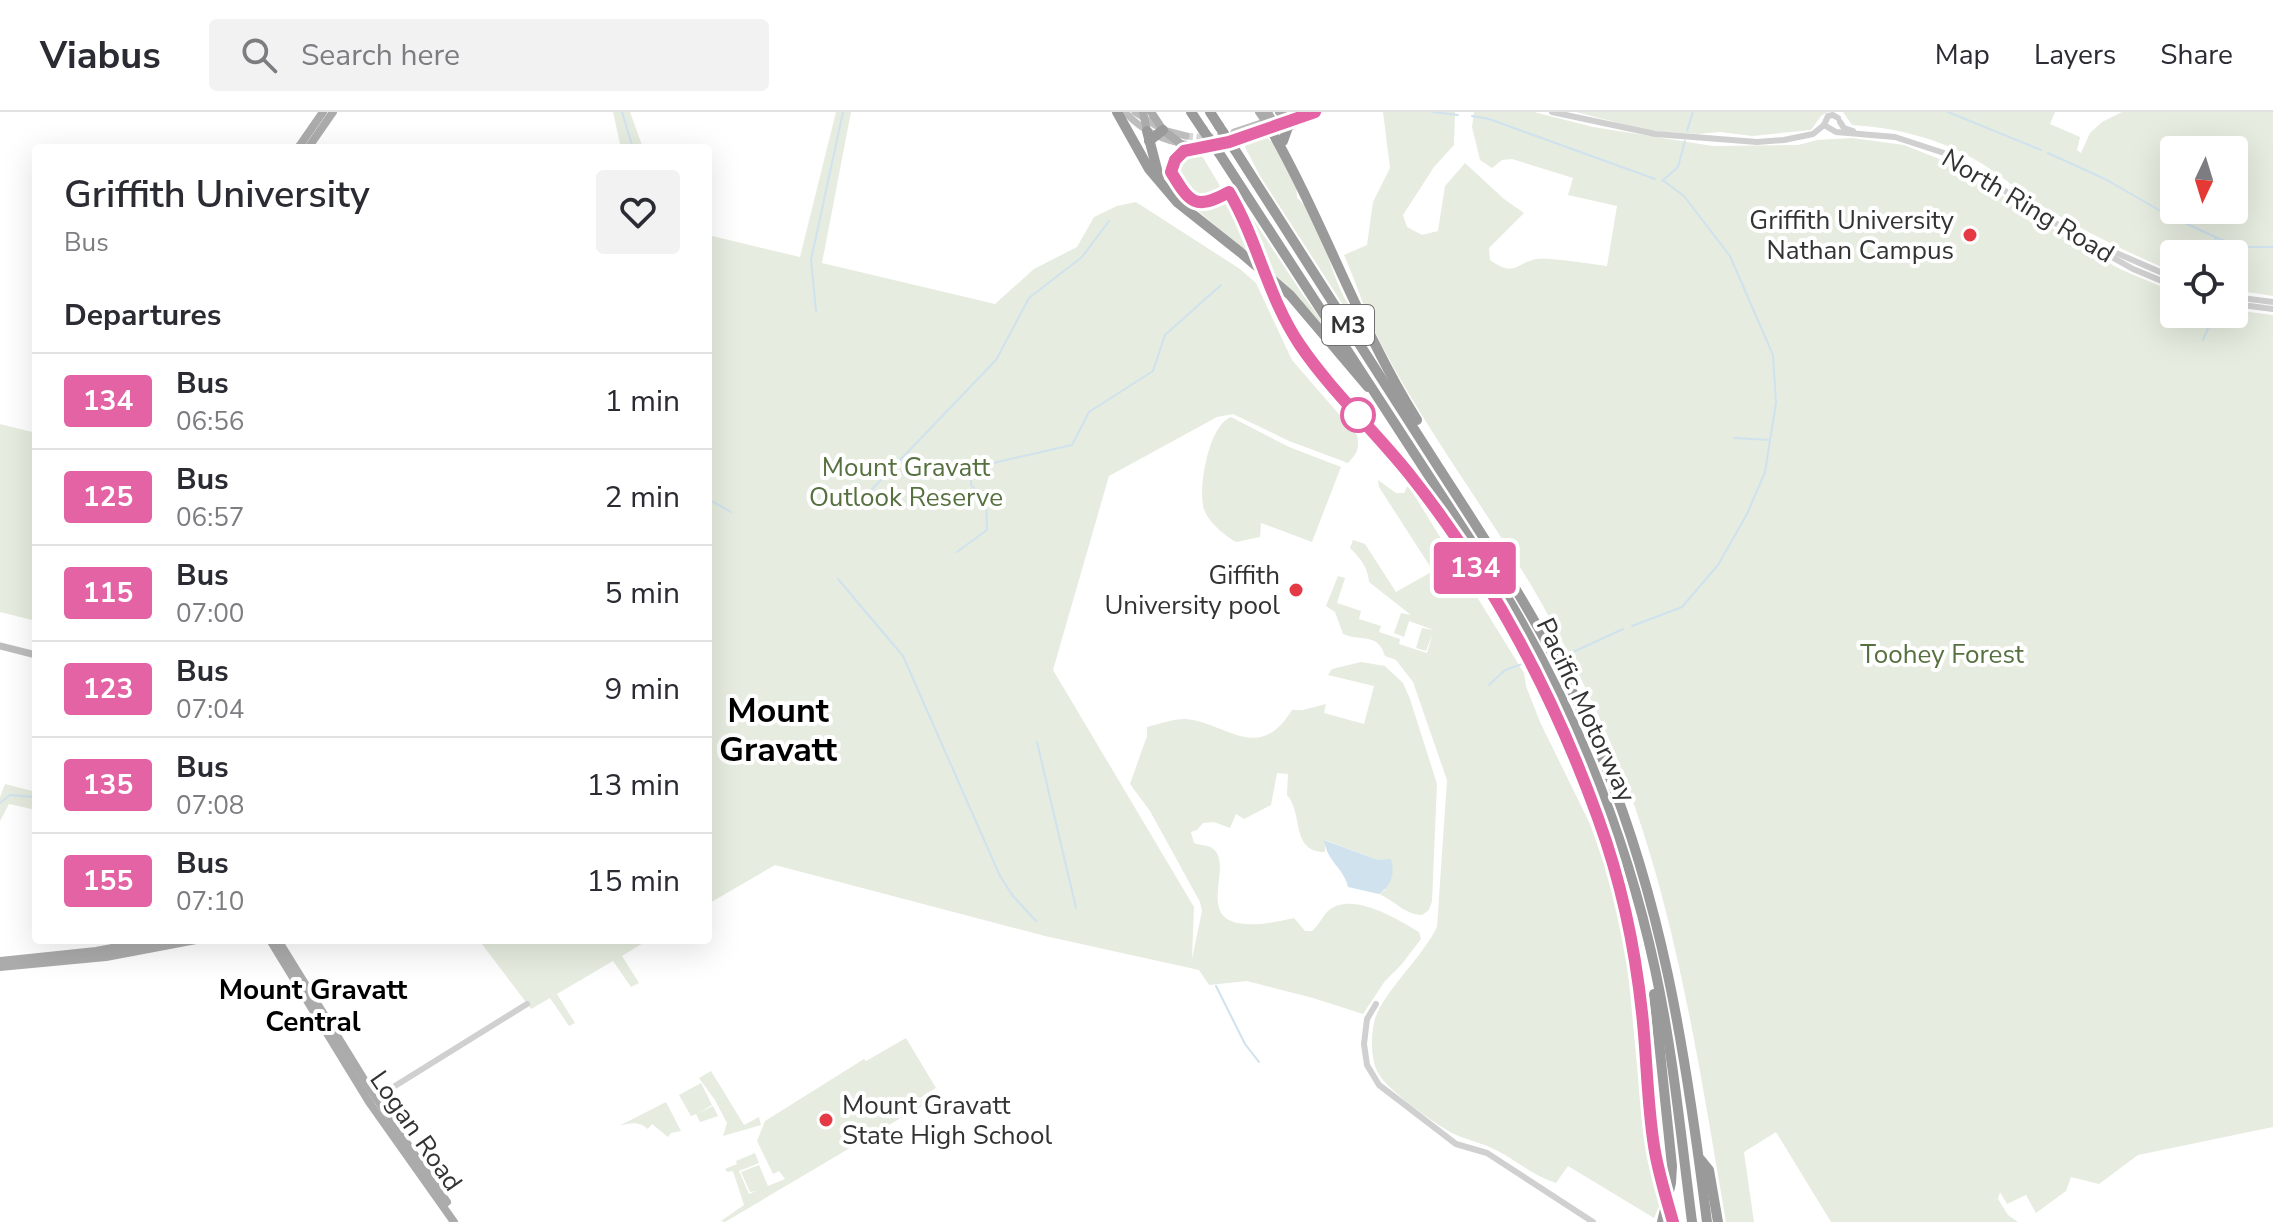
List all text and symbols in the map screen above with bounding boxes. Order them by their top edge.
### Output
search box [209,19,769,91]
text: Viabus [40,30,161,81]
icon: search [237,33,281,77]
text: Search here [301,35,460,76]
text: Map [1935,36,1990,74]
text: Layers [2034,36,2116,74]
text: Share [2160,36,2233,74]
north arrow [2160,136,2248,224]
map controls [2160,136,2248,328]
street label: North Ring Road [1935,141,2121,271]
text: Griffith University [64,169,370,220]
button: heart [596,170,680,254]
place label: Griffith University Nathan Campus [1749,203,1955,268]
text: Bus [64,225,109,260]
marker: Griffith University Nathan Campus [1961,226,1979,244]
button: locate [2160,240,2248,328]
text: Departures [64,295,221,336]
road number: M3 [1322,305,1374,345]
text: Bus [176,363,229,404]
text: 1 min [605,381,680,422]
text: 134 [83,382,133,420]
unlabelled marker [1341,398,1375,432]
text: 06:56 [176,404,244,439]
park label: Mount Gravatt Outlook Reserve [809,450,1003,515]
text: Bus [176,459,229,500]
text: 2 min [605,477,680,518]
text: 125 [83,478,133,516]
text: 06:57 [176,500,244,535]
line badge: 134 [1429,542,1521,594]
text: 134 [1450,549,1500,587]
text: Bus [176,555,229,596]
place label: Giffith University pool [1104,558,1280,623]
text: 5 min [605,573,680,614]
text: 115 [83,574,133,612]
marker: Giffith University pool [1287,581,1305,599]
text: 07:00 [176,596,244,631]
street label: Pacific Motorway [1528,612,1644,808]
park label: Toohey Forest [1860,637,2025,672]
text: Bus [176,651,229,692]
text: 9 min [605,669,680,710]
text: 123 [83,670,133,708]
district label: Mount Gravatt [719,688,838,773]
text: 07:04 [176,692,244,727]
text: Bus [176,747,229,788]
text: 13 min [587,765,680,806]
text: 135 [83,766,133,804]
text: 07:08 [176,788,244,823]
text: Bus [176,843,229,884]
text: 15 min [587,861,680,902]
text: 155 [83,862,133,900]
text: 07:10 [176,884,244,919]
district label: Mount Gravatt Central [219,971,407,1041]
street label: Logan Road [362,1064,470,1198]
place label: Mount Gravatt State High School [842,1088,1053,1153]
marker: Mount Gravatt State High School [817,1111,835,1129]

